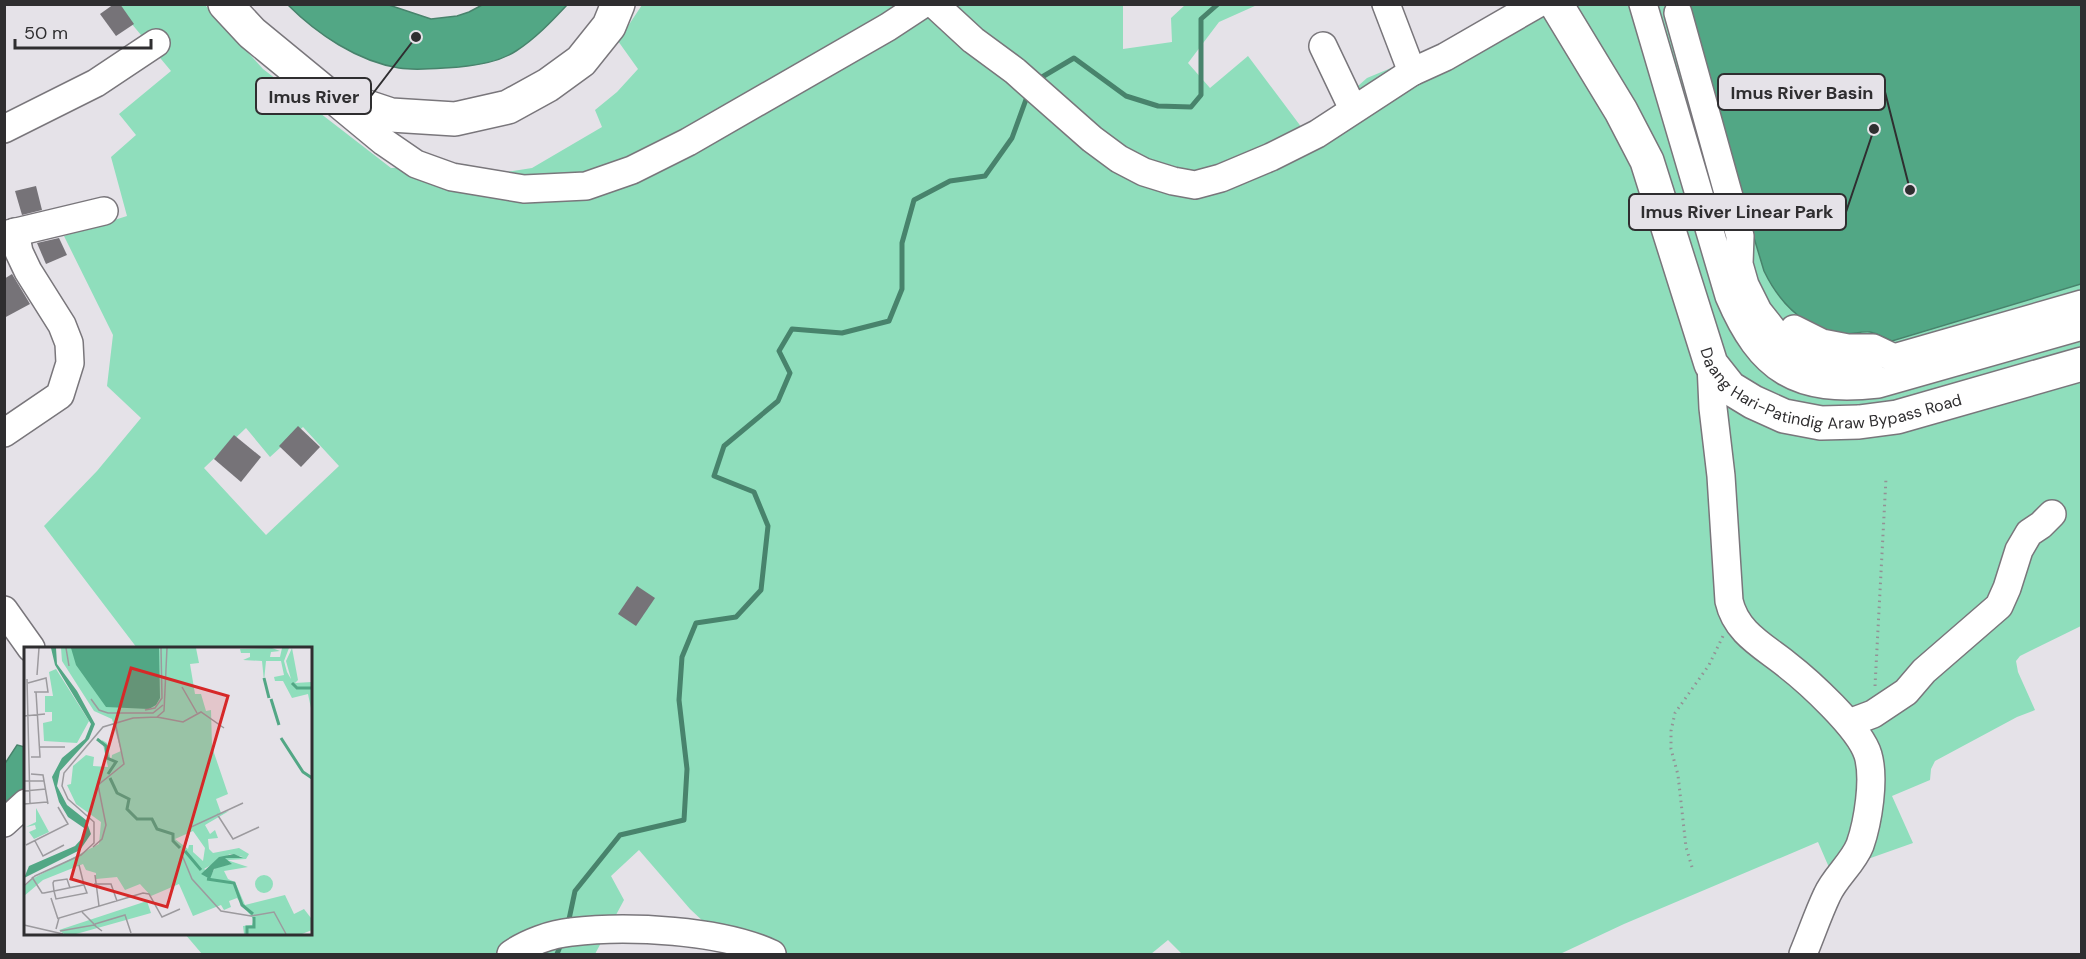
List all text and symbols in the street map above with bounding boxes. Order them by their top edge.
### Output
scale bar [15,12,152,50]
text: 50 m [24,21,68,45]
callout: Imus River Basin [1718,74,1885,110]
callout: Imus River [256,78,371,114]
text: Imus River Basin [1731,81,1873,105]
text: Imus River [269,85,359,109]
callout: Imus River Linear Park [1629,194,1846,230]
text: Imus River Linear Park [1640,200,1834,224]
street label: Daang Hari-Patindig Araw Bypass Road [1695,345,1964,434]
inset map [24,647,312,935]

